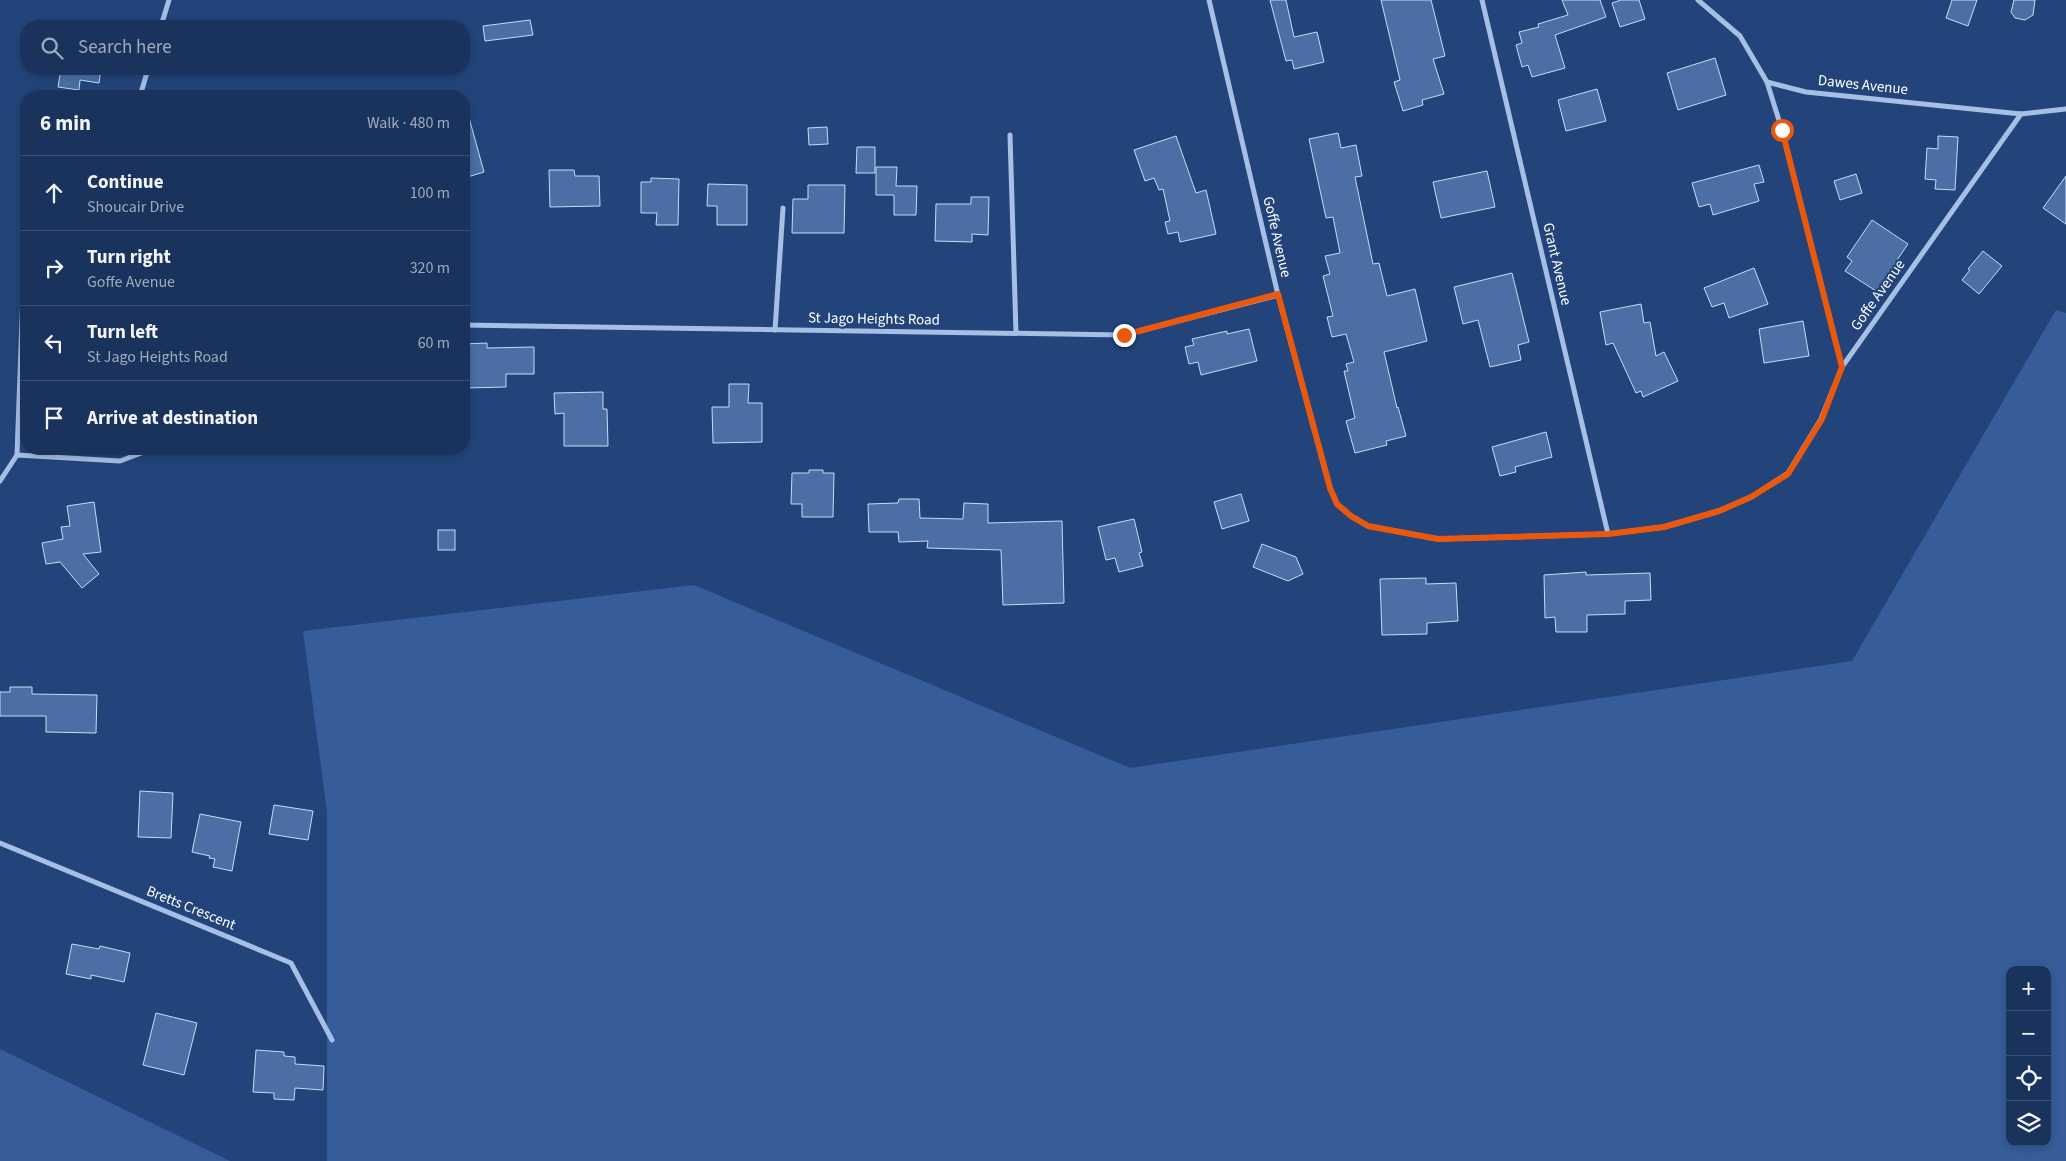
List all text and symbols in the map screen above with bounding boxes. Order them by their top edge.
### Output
search box [20,20,470,75]
icon: search [38,34,66,62]
text: Search here [78,34,172,61]
street label: Dawes Avenue [1817,70,1909,100]
text: 6 min [40,108,91,138]
text: Walk · 480 m [367,112,450,134]
route start [1771,119,1794,142]
text: Continue [87,169,164,196]
icon: ahead [40,179,68,207]
text: 100 m [410,182,450,204]
street label: Goffe Avenue [1257,194,1297,280]
text: Shoucair Drive [87,196,184,218]
street label: Grant Avenue [1537,221,1577,307]
text: Turn right [87,244,171,271]
icon: right [40,254,68,282]
street label: Goffe Avenue [1846,255,1910,335]
text: 320 m [410,257,450,279]
text: Goffe Avenue [87,271,175,293]
street label: St Jago Heights Road [808,307,940,331]
text: Turn left [87,319,158,346]
route end [1113,324,1136,347]
icon: left [40,329,68,357]
text: 60 m [418,332,450,354]
text: St Jago Heights Road [87,346,228,368]
icon: arrive [40,404,68,432]
text: Arrive at destination [87,405,258,432]
street label: Bretts Crescent [143,881,239,935]
map controls [2006,966,2051,1146]
button: + [2006,966,2051,1011]
button: − [2006,1011,2051,1056]
button: locate [2006,1056,2051,1101]
button: layers [2006,1101,2051,1146]

